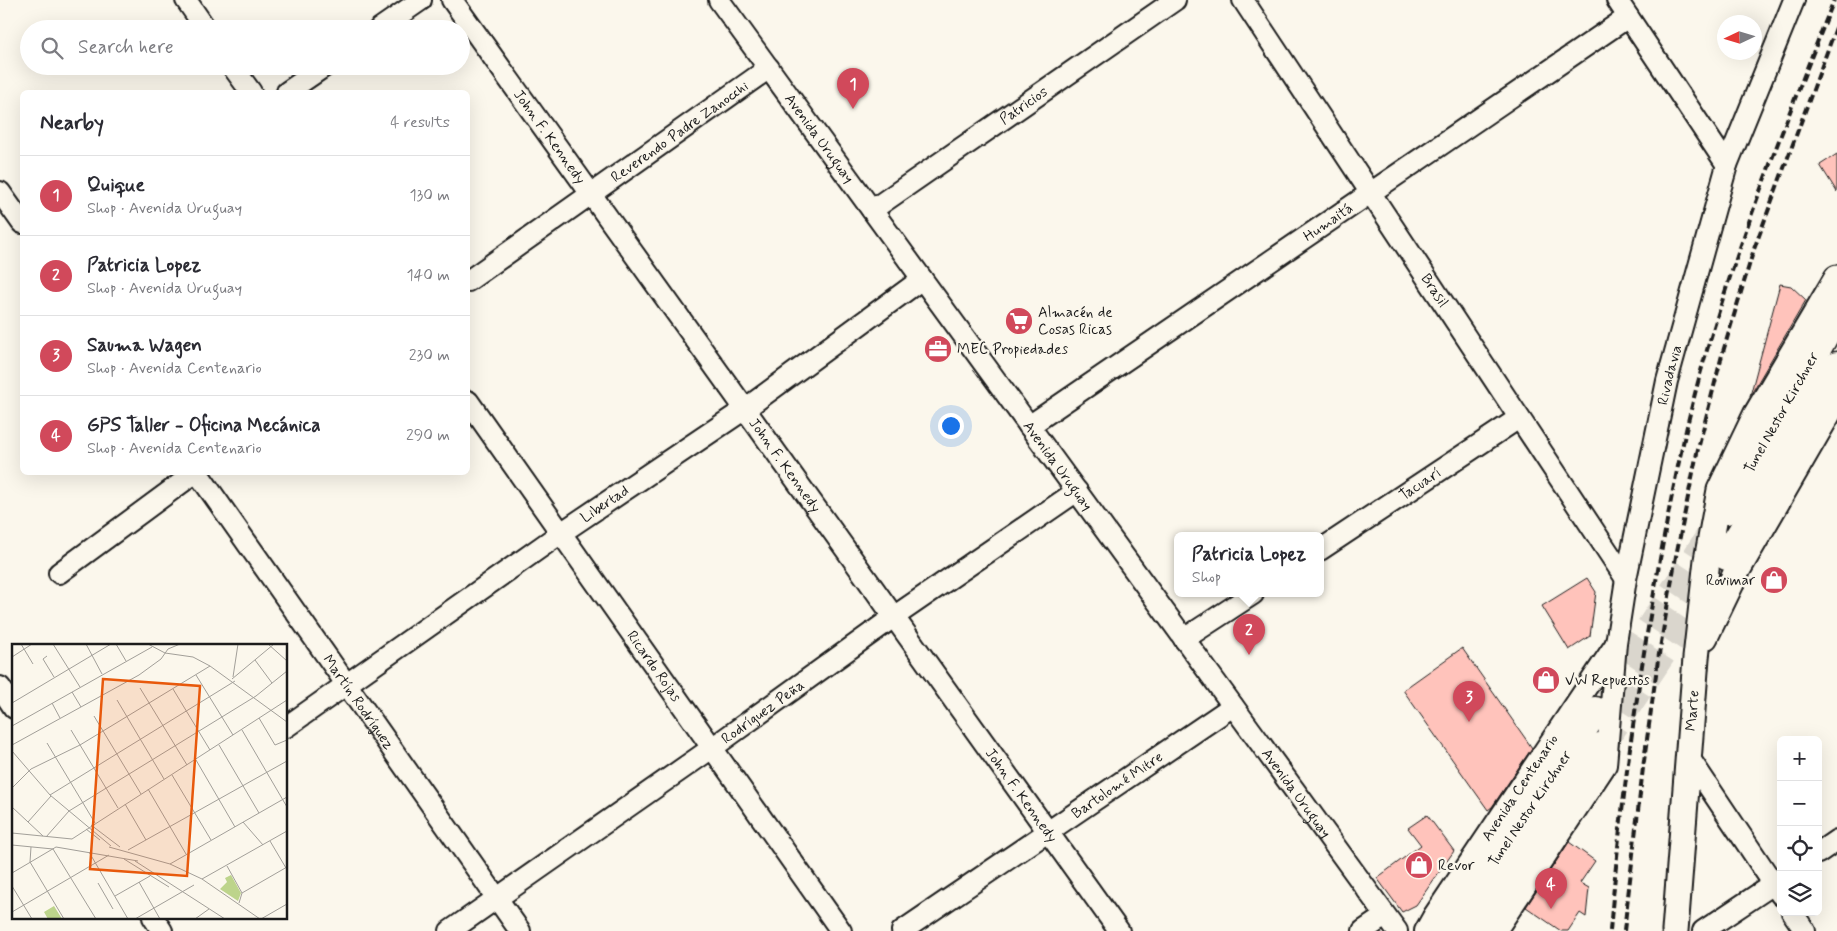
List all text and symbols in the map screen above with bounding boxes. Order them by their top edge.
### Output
north arrow [1717,15,1762,60]
search box [20,20,470,75]
icon: search [38,34,66,62]
text: Search here [78,35,174,60]
pin: 1 [837,68,869,109]
street label: Reverendo Padre Zanocchi [607,77,753,188]
street label: Patricios [996,82,1052,130]
street label: John F. Kennedy [508,86,590,189]
street label: Avenida Uruguay [779,90,858,188]
text: Nearby [40,109,104,137]
text: 4 results [390,112,450,133]
text: Quique [87,173,145,198]
text: 1 [52,185,60,206]
text: 130 m [409,185,450,206]
text: Shop · Avenida Uruguay [87,198,242,219]
street label: Humaitá [1300,199,1357,247]
text: Patricia Lopez [87,253,201,278]
text: 2 [52,265,60,286]
text: 140 m [406,265,450,286]
street label: Brasil [1416,270,1453,312]
text: Shop · Avenida Uruguay [87,278,242,299]
place label: Almacén de Cosas Ricas [1038,303,1113,340]
supermarket icon: Almacén de Cosas Ricas [1004,306,1034,336]
text: Sauma Wagen [87,333,202,358]
office icon: MEC Propiedades [923,334,953,364]
place label: MEC Propiedades [957,340,1068,360]
street label: Rivadavia [1653,343,1688,407]
text: 3 [52,345,60,366]
text: 230 m [409,345,450,366]
street label: Tunel Nestor Kirchner [1740,348,1824,477]
text: Shop · Avenida Centenario [87,358,262,379]
text: GPS Taller - Oficina Mecánica [87,413,321,438]
your location [938,413,964,439]
street label: John F. Kennedy [744,414,825,517]
street label: Avenida Uruguay [1018,417,1097,515]
text: 4 [51,425,61,446]
text: 290 m [406,425,450,446]
text: Shop · Avenida Centenario [87,438,262,459]
street label: Tacuarí [1396,463,1445,506]
street label: Libertad [577,481,633,528]
popup [1174,532,1324,597]
text: Patricia Lopez [1192,542,1306,567]
shop icon: Rovimar [1759,565,1789,595]
text: Shop [1192,567,1221,588]
place label: Rovimar [1706,571,1756,591]
pin: 2 [1233,614,1265,655]
street label: Ricardo Rojas [622,627,686,706]
inset map [12,644,288,918]
street label: Martín Rodríguez [318,651,398,754]
shop icon: VW Repuestos [1531,665,1561,695]
place label: VW Repuestos [1565,671,1650,691]
street label: Rodríguez Peña [718,675,809,749]
pin: 3 [1453,681,1485,722]
street label: Marte [1681,689,1705,732]
street label: Avenida Centenario [1477,730,1564,845]
map controls [1777,736,1822,916]
button: + [1777,736,1822,781]
street label: John F. Kennedy [980,744,1062,847]
street label: Avenida Uruguay [1256,745,1335,843]
street label: Tunel Nestor Kirchner [1484,746,1577,871]
street label: Bartolomé Mitre [1068,747,1167,824]
button: − [1777,781,1822,826]
button: locate [1777,826,1822,871]
shop icon: Revor [1404,850,1434,880]
place label: Revor [1438,856,1475,876]
pin: 4 [1535,868,1567,909]
button: layers [1777,871,1822,916]

